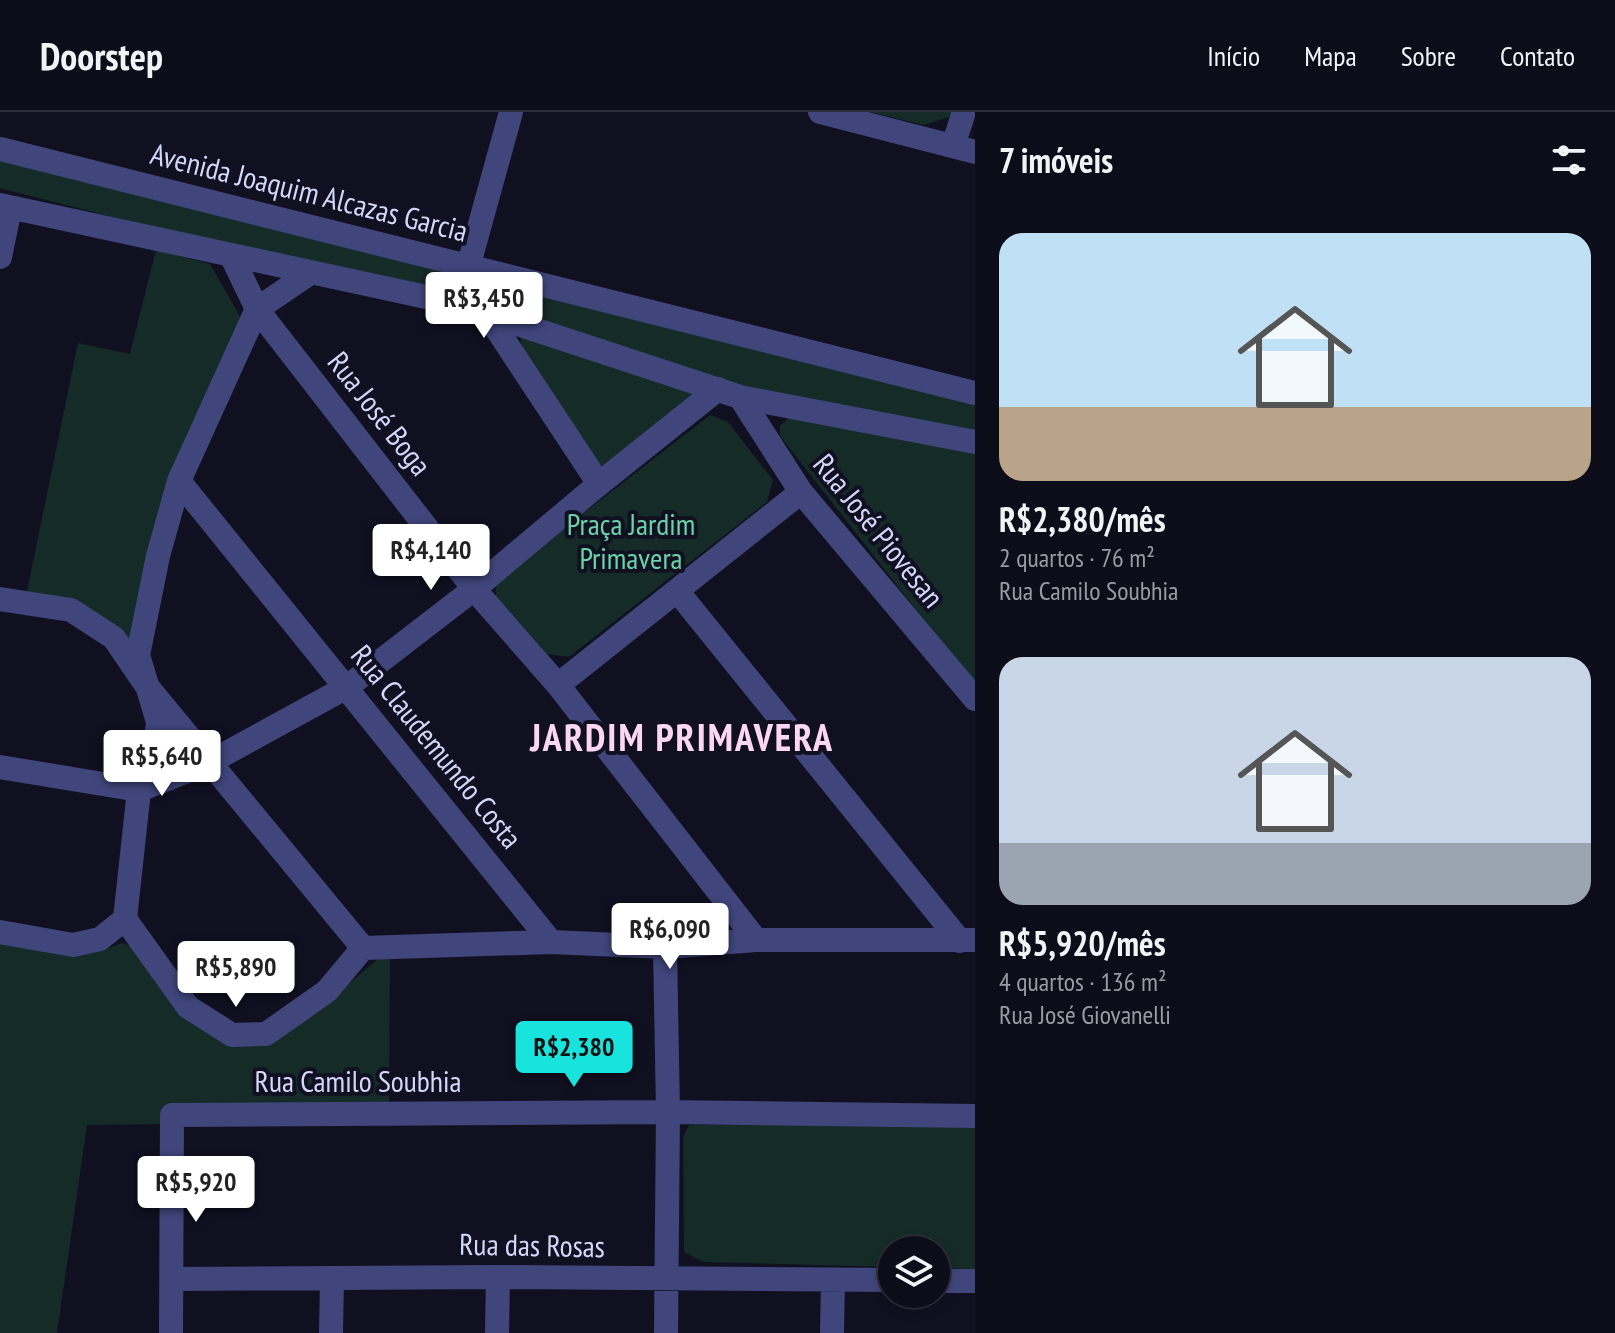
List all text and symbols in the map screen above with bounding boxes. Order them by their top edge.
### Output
text: Doorstep [40,31,163,80]
text: Início [1207,37,1260,74]
text: Mapa [1304,37,1357,74]
text: Sobre [1401,37,1456,74]
text: Contato [1500,37,1575,74]
street label: Avenida Joaquim Alcazas Garcia [147,133,472,250]
text: 7 imóveis [999,138,1113,182]
icon: filters [1547,138,1591,182]
pin: R$3,450 [410,272,558,340]
text: R$3,450 [444,281,524,314]
icon: home [1223,285,1367,429]
street label: Rua José Boga [320,343,441,483]
street label: Rua José Piovesan [805,445,953,615]
text: R$2,380/mês [999,497,1166,541]
park label: Praça Jardim Primavera [567,504,695,577]
pin: R$4,140 [357,524,505,592]
text: R$4,140 [391,533,471,566]
text: 2 quartos · 76 m² [999,541,1155,574]
text: Rua Camilo Soubhia [999,574,1178,607]
street label: Rua Claudemundo Costa [343,636,531,856]
icon: home [1223,709,1367,853]
district label: JARDIM PRIMAVERA [529,712,834,761]
pin: R$5,640 [88,730,236,798]
text: R$5,640 [122,739,202,772]
pin: R$6,090 [596,903,744,971]
text: R$6,090 [630,912,710,945]
text: R$5,920/mês [999,921,1166,965]
pin: R$5,890 [162,941,310,1009]
text: R$5,890 [196,950,276,983]
text: 4 quartos · 136 m² [999,965,1167,998]
text: Rua José Giovanelli [999,998,1171,1031]
pin: R$2,380 [500,1021,648,1089]
text: R$2,380 [534,1030,614,1063]
street label: Rua Camilo Soubhia [254,1061,462,1100]
pin: R$5,920 [122,1156,270,1224]
text: R$5,920 [156,1165,236,1198]
street label: Rua das Rosas [459,1224,605,1265]
map controls [878,1236,950,1308]
button: layers [878,1236,950,1308]

